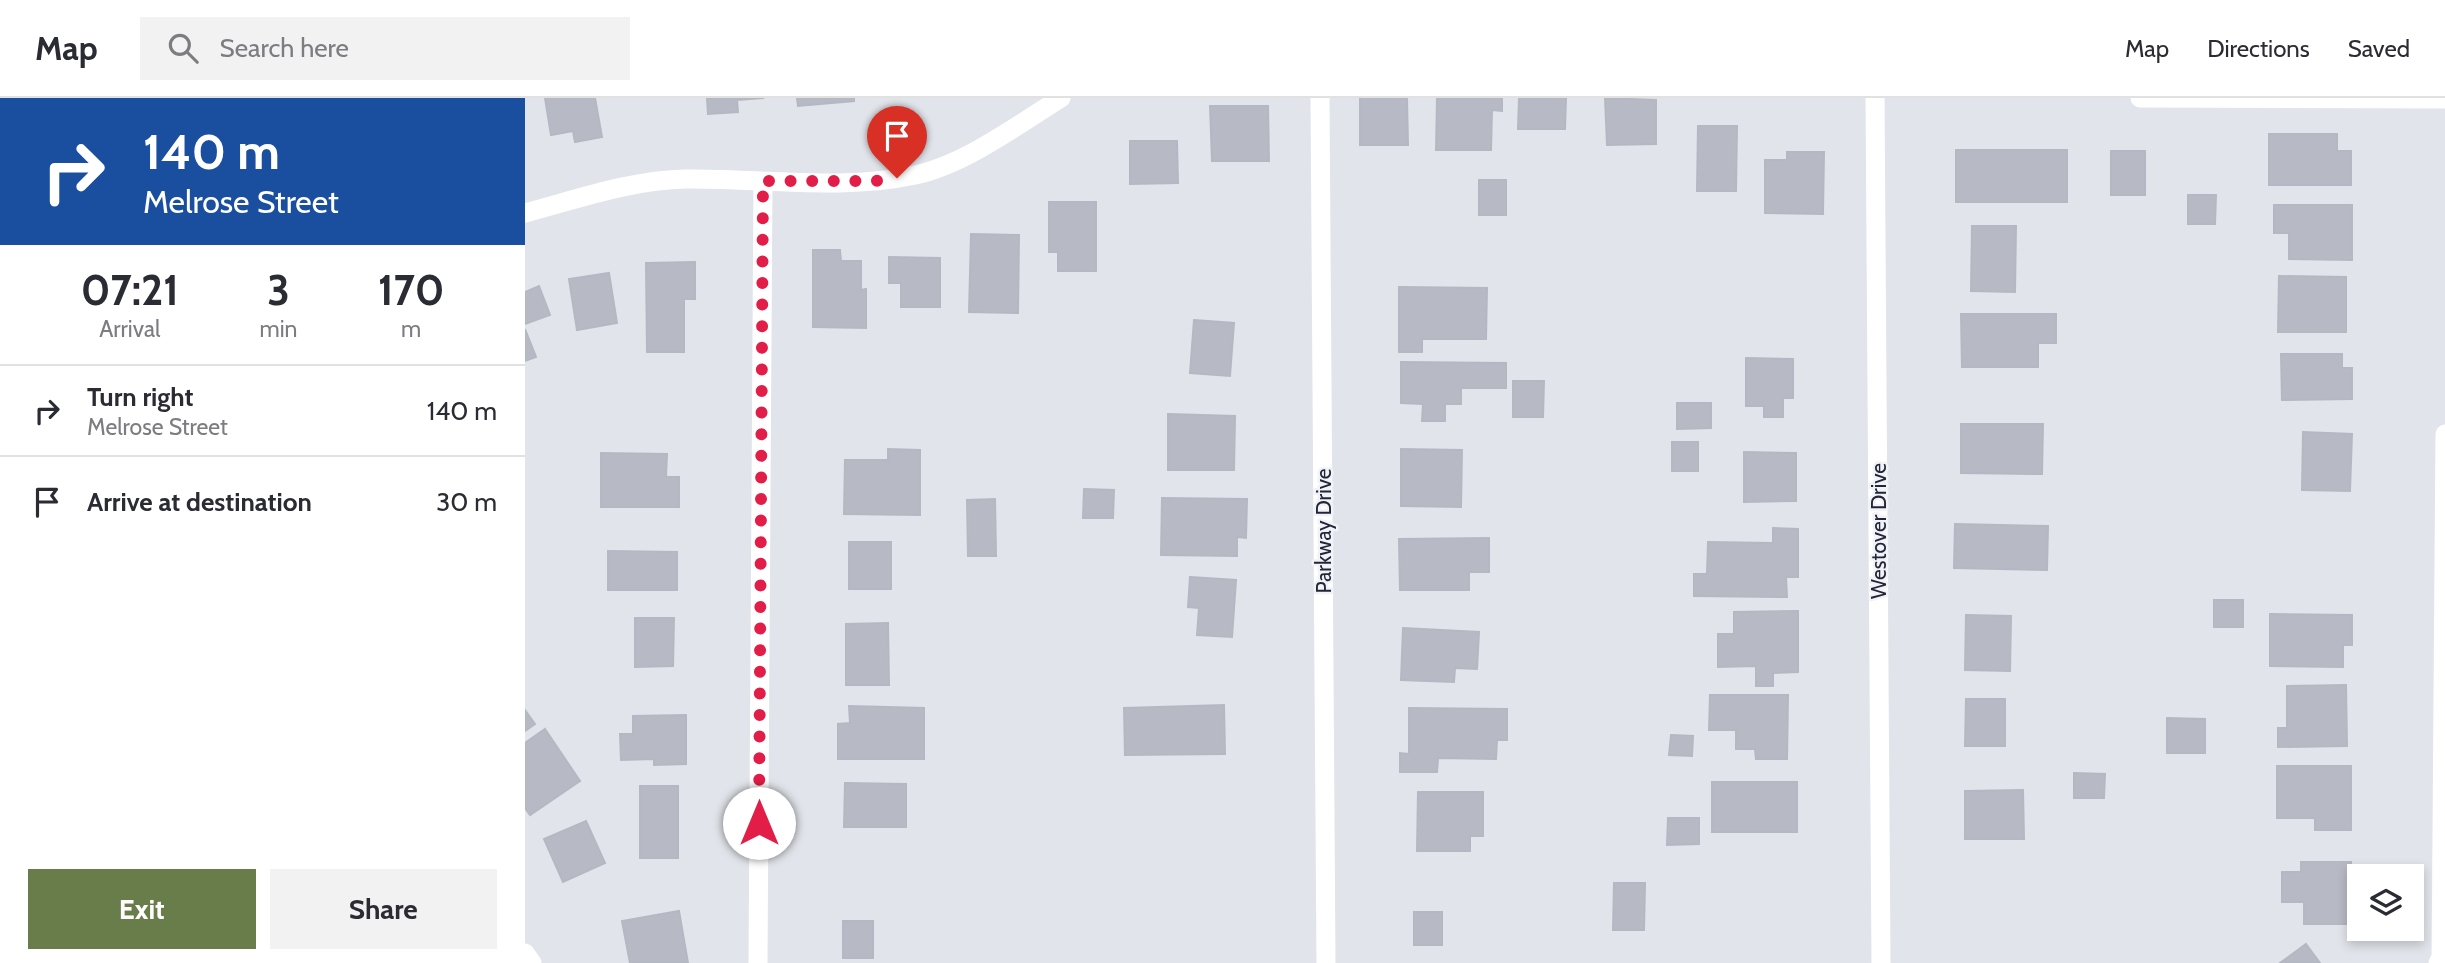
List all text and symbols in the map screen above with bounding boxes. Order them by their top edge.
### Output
search box [140,17,630,80]
text: Map [35,28,98,68]
icon: search [164,29,202,67]
text: Search here [220,32,349,64]
text: Map [2125,34,2169,63]
text: Directions [2207,34,2310,63]
text: Saved [2348,34,2410,63]
pin [867,106,927,178]
icon: arrive [878,117,916,155]
text: 140 m [143,122,280,181]
icon: right [28,126,119,217]
text: Melrose Street [143,182,339,221]
text: 07:21 [81,264,179,316]
text: 3 [267,264,290,316]
text: 170 [378,264,444,316]
text: Arrival [99,315,160,343]
text: min [260,315,297,343]
text: m [401,315,421,343]
text: Turn right [87,381,193,413]
icon: right [28,392,66,430]
text: 140 m [427,395,497,427]
text: Melrose Street [87,413,228,441]
street label: Westover Drive [1866,463,1891,599]
street label: Parkway Drive [1311,468,1336,594]
icon: arrive [28,483,66,521]
text: Arrive at destination [87,486,312,518]
text: 30 m [436,486,497,518]
position arrow [722,786,796,860]
map controls [2347,864,2424,941]
button: layers [2347,864,2424,941]
button: Exit [28,869,256,949]
button: Share [270,869,497,949]

